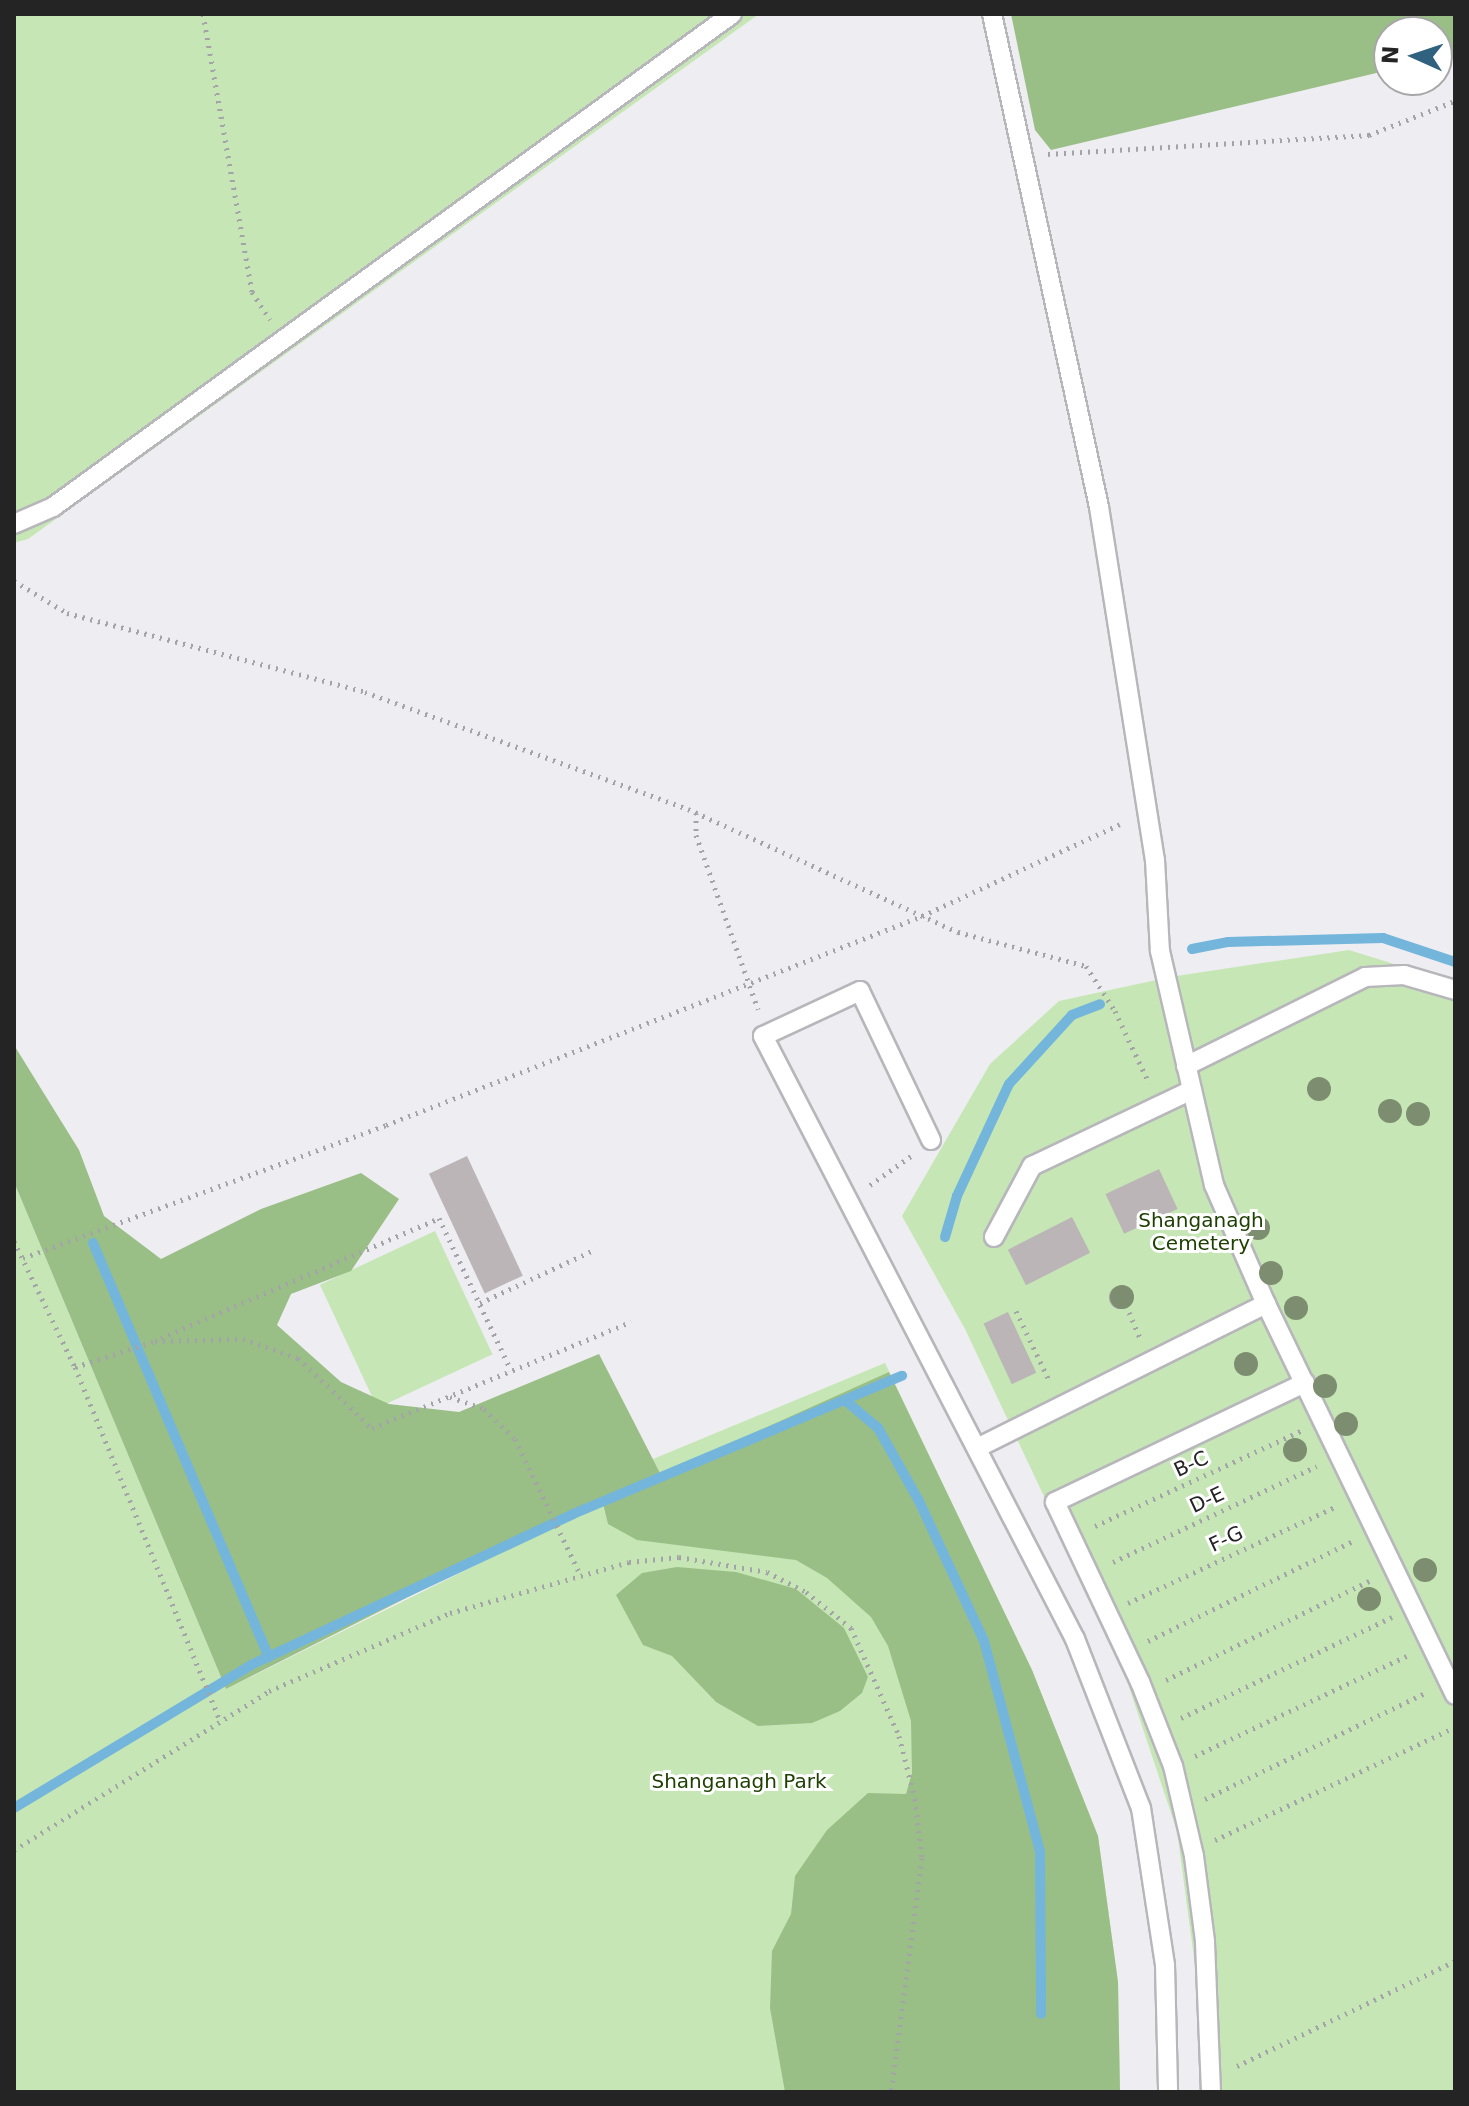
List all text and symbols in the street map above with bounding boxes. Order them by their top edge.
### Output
north arrow [1373,16,1453,96]
text: N [1378,45,1403,65]
park label: Shanganagh Cemetery [1138,1208,1264,1255]
street label: B-C [1170,1446,1212,1482]
street label: D-E [1186,1482,1228,1518]
street label: F-G [1205,1521,1247,1557]
park label: Shanganagh Park [651,1769,827,1793]

